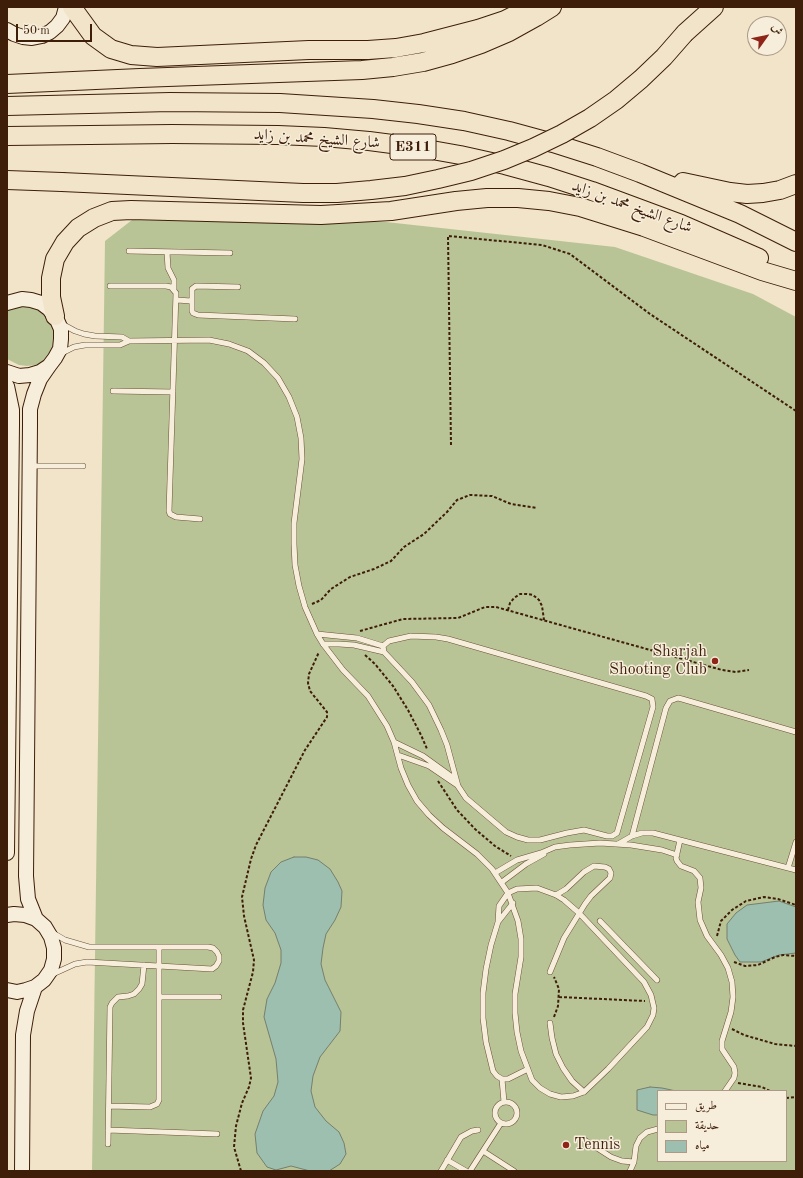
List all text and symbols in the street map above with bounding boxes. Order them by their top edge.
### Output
scale bar [18,16,94,42]
north arrow [747,16,787,56]
text: ش [769,22,784,37]
text: 50 m [23,25,50,37]
street label: شارع الشيخ محمد بن زايد [253,125,381,153]
road number: E311 [390,134,436,160]
street label: شارع الشيخ محمد بن زايد [569,176,695,238]
place label: Sharjah Shooting Club [609,642,707,680]
marker: Sharjah Shooting Club [710,656,720,666]
legend [657,1090,787,1162]
text: طريق [695,1100,717,1112]
text: حديقة [695,1120,719,1132]
place label: Tennis [574,1135,620,1155]
marker: Tennis [561,1140,571,1150]
text: مياه [695,1140,710,1152]

